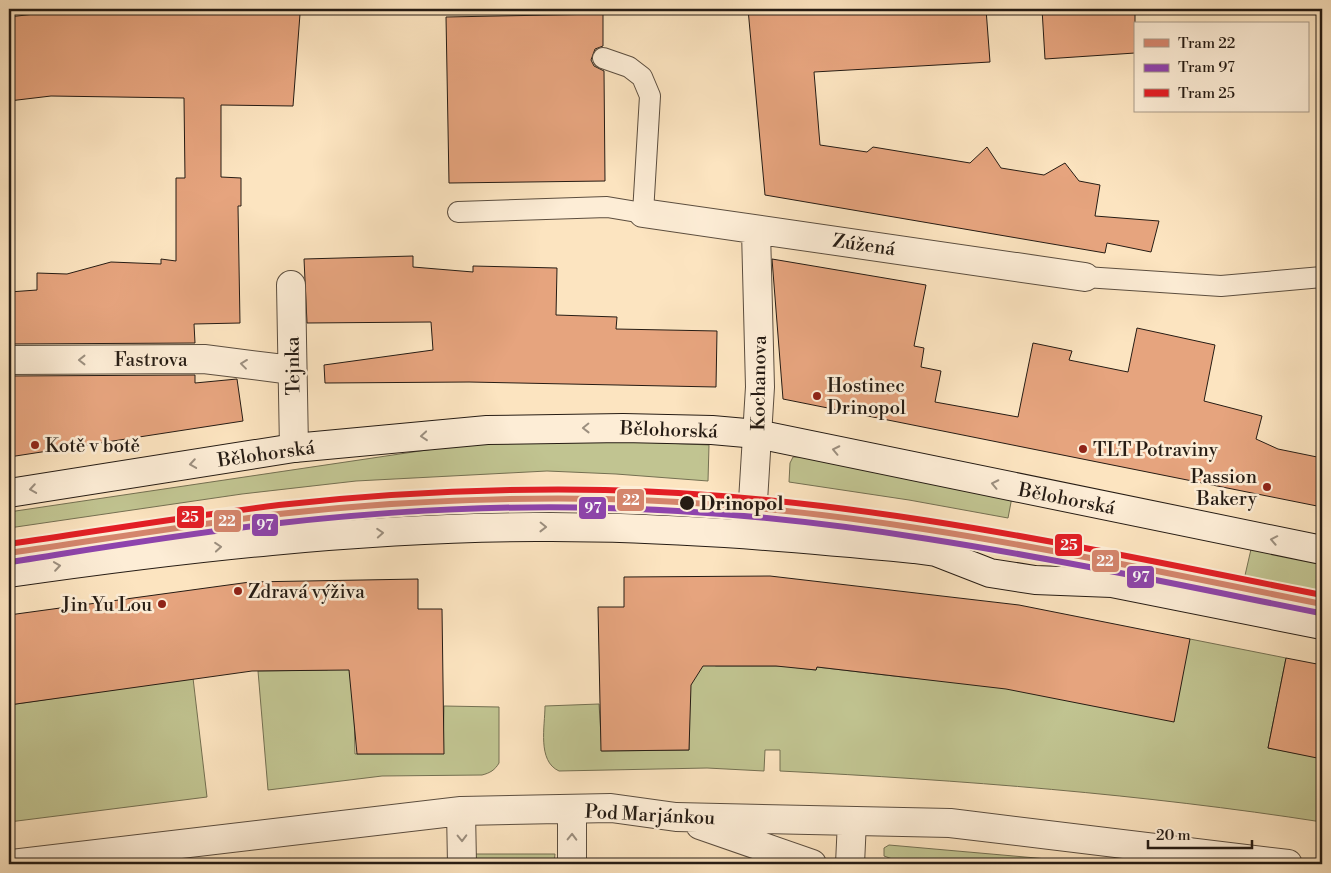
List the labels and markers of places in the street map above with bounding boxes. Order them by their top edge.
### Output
place label: Hostinec Drinopol [827,374,906,420]
marker: Hostinec Drinopol [811,390,823,402]
place label: Kotě v botě [45,434,140,458]
place label: TLT Potraviny [1093,438,1219,462]
marker: Kotě v botě [29,439,41,451]
marker: TLT Potraviny [1077,443,1089,455]
place label: Passion Bakery [1190,465,1258,511]
marker: Passion Bakery [1261,481,1273,493]
place label: Drinopol [700,492,784,516]
marker: Drinopol [678,494,696,512]
place label: Zdravá výživa [248,580,365,604]
marker: Zdravá výživa [232,585,244,597]
place label: Jin Yu Lou [61,593,152,617]
marker: Jin Yu Lou [156,598,168,610]

